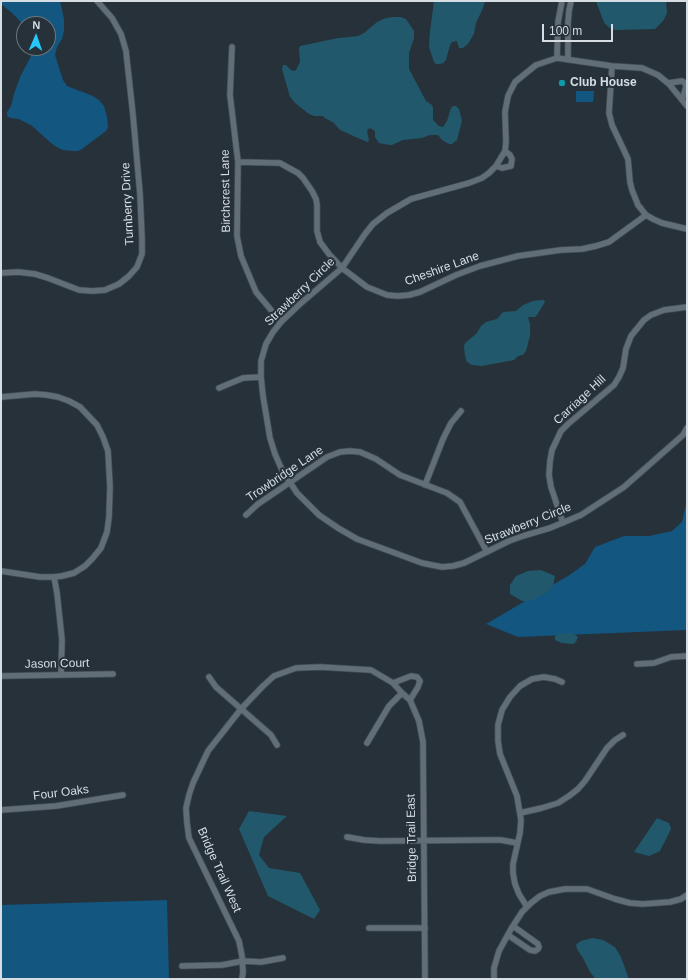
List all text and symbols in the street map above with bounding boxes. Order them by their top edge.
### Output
north arrow [16,16,56,56]
scale bar [544,16,615,42]
text: N [32,19,41,31]
text: 100 m [549,24,582,38]
place label: Club House [570,76,637,90]
marker: Club House [557,78,567,88]
street label: Birchcrest Lane [218,149,234,233]
street label: Turnberry Drive [119,162,137,246]
street label: Cheshire Lane [403,249,481,289]
street label: Strawberry Circle [262,255,338,329]
street label: Carriage Hill [551,372,609,428]
street label: Trowbridge Lane [244,443,326,505]
street label: Strawberry Circle [483,500,573,548]
street label: Jason Court [25,656,89,672]
street label: Four Oaks [32,782,90,804]
street label: Bridge Trail East [404,794,420,882]
street label: Bridge Trail West [194,825,244,915]

